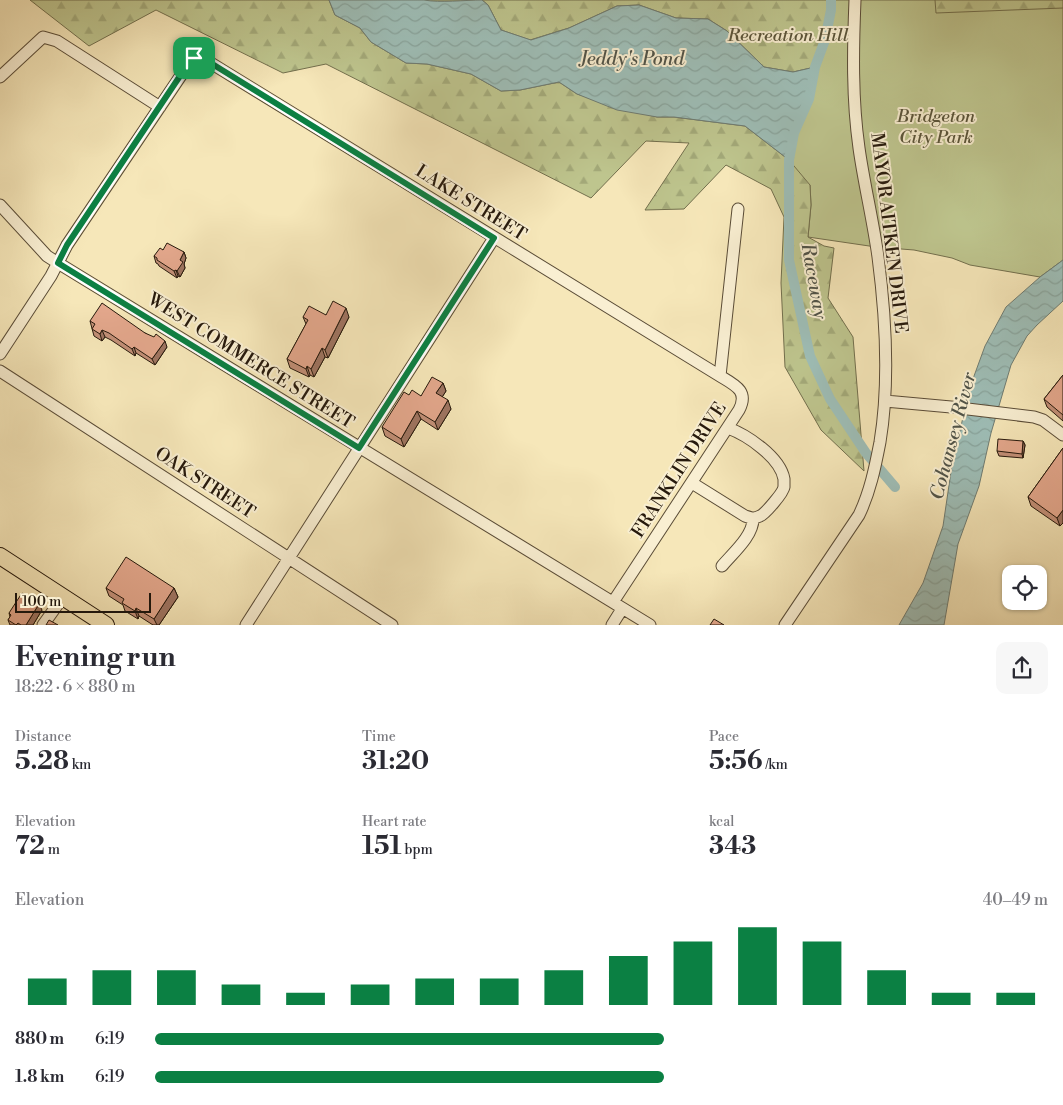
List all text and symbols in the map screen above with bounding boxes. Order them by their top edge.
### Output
park label: Recreation Hill [726,24,849,47]
pin [173,37,215,79]
icon: arrive [180,44,208,72]
water label: Jeddy's Pond [578,47,685,71]
park label: Bridgeton City Park [896,105,976,149]
street label: MAYOR AITKEN DRIVE [865,131,913,335]
street label: LAKE STREET [411,160,531,247]
water label: Raceway [795,240,833,322]
street label: WEST COMMERCE STREET [143,287,359,434]
water label: Cohansey River [924,369,982,502]
street label: FRANKLIN DRIVE [627,398,731,542]
street label: OAK STREET [151,442,260,524]
map controls [1002,565,1047,610]
button: locate [1002,565,1047,610]
scale bar [15,590,151,613]
text: 100 m [22,593,61,611]
text: Evening run [15,640,176,675]
button: share [996,642,1048,694]
text: 18:22 · 6 × 880 m [15,677,136,697]
text: Distance [15,728,72,746]
text: Time [362,728,396,746]
text: Pace [709,728,739,746]
text: 5.28 [15,746,69,777]
text: 31:20 [362,746,429,777]
text: 5:56 [709,746,763,777]
text: km [69,756,91,774]
text: /km [763,756,788,774]
text: Elevation [15,813,76,831]
text: Heart rate [362,813,427,831]
text: kcal [709,813,734,831]
text: 72 [15,831,45,862]
text: 151 [362,831,402,862]
text: 343 [709,831,756,862]
text: m [45,841,60,859]
text: bpm [402,841,433,859]
text: Elevation [15,890,84,910]
text: 40–49 m [983,890,1048,910]
text: 880 m [15,1029,64,1049]
text: 6:19 [95,1029,124,1049]
text: 1.8 km [15,1067,64,1087]
text: 6:19 [95,1067,124,1087]

